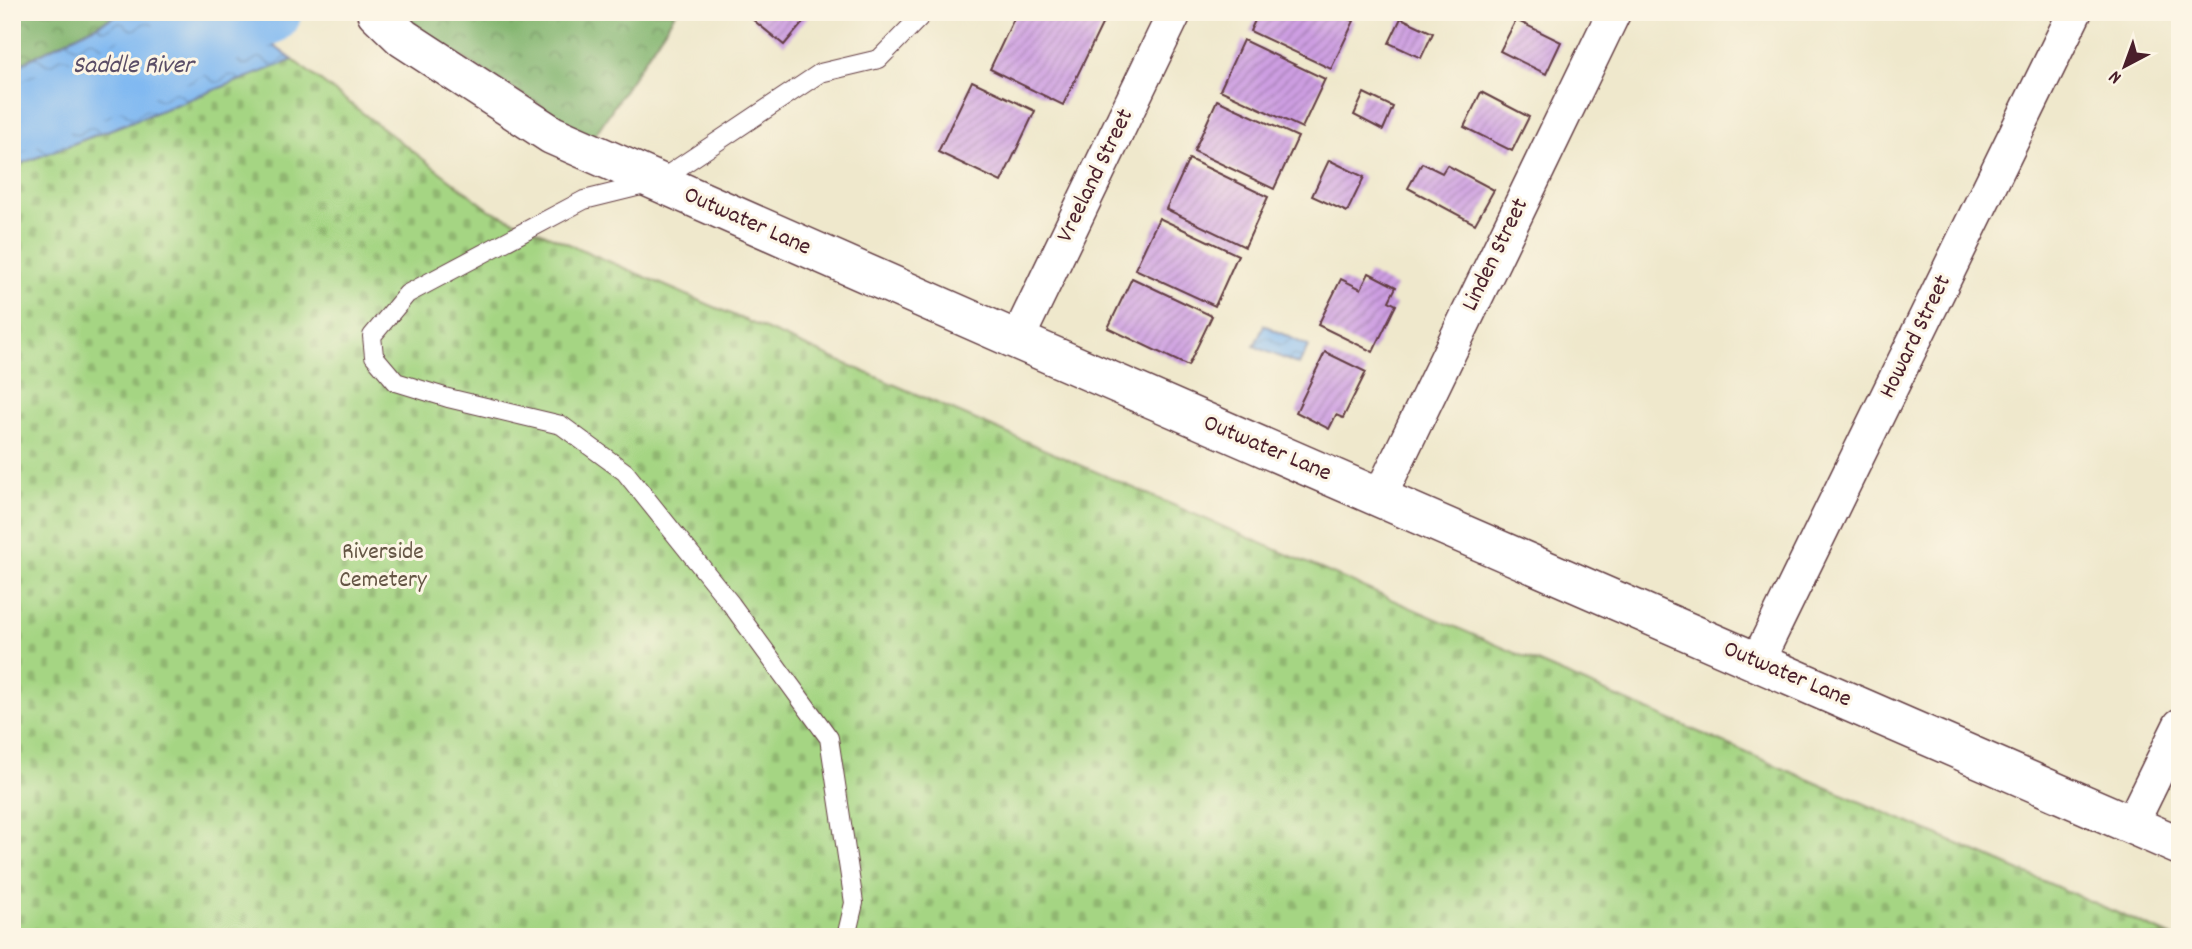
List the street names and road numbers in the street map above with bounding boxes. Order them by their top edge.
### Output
street label: Vreeland Street [1049,103,1143,248]
street label: Outwater Lane [678,179,816,265]
street label: Linden Street [1454,193,1538,317]
street label: Howard Street [1871,269,1961,405]
street label: Outwater Lane [1198,407,1336,491]
street label: Outwater Lane [1718,633,1856,717]

